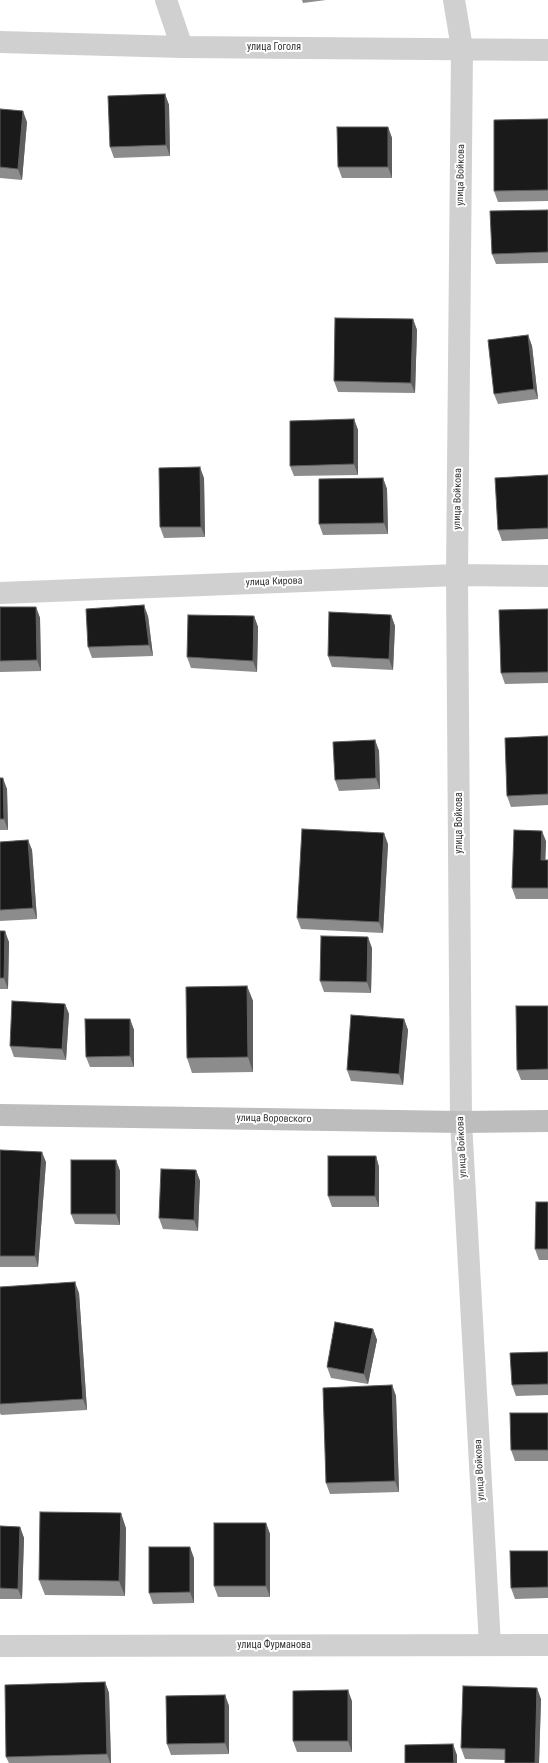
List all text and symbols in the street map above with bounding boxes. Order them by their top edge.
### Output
street label: улица Гоголя [247,41,301,53]
street label: улица Войкова [454,144,468,206]
street label: улица Войкова [451,468,465,530]
street label: улица Кирова [245,575,303,589]
street label: улица Войкова [453,792,465,854]
street label: улица Воровского [236,1112,312,1126]
street label: улица Войкова [454,1116,470,1178]
street label: улица Войкова [472,1439,488,1501]
street label: улица Фурманова [237,1639,311,1651]

